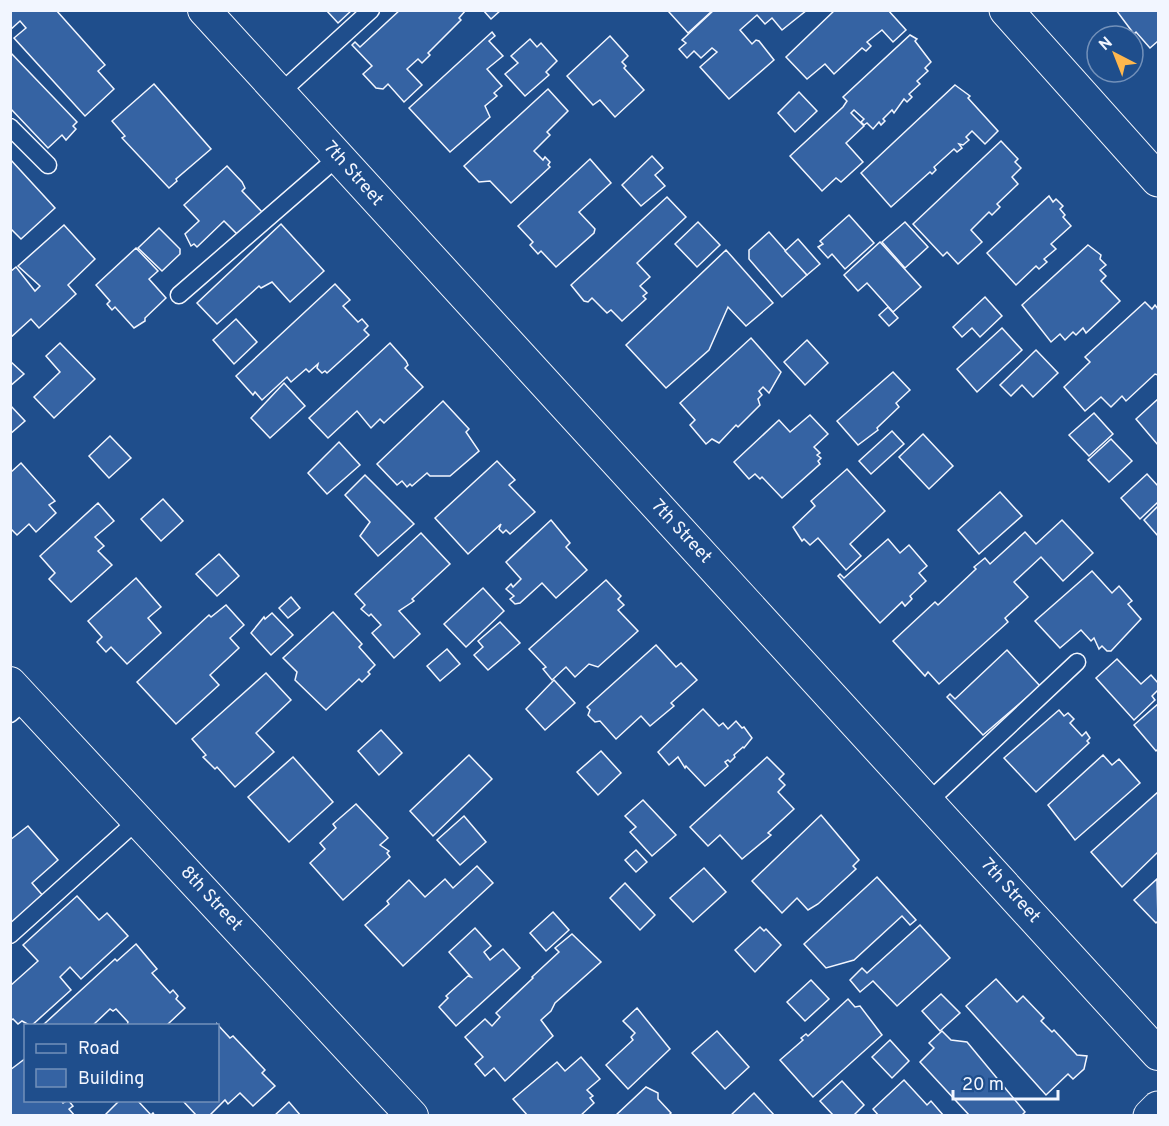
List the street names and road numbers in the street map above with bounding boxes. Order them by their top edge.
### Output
street label: 7th Street [318,137,388,211]
street label: 7th Street [646,495,716,569]
street label: 7th Street [975,854,1045,928]
street label: 8th Street [175,862,247,936]

